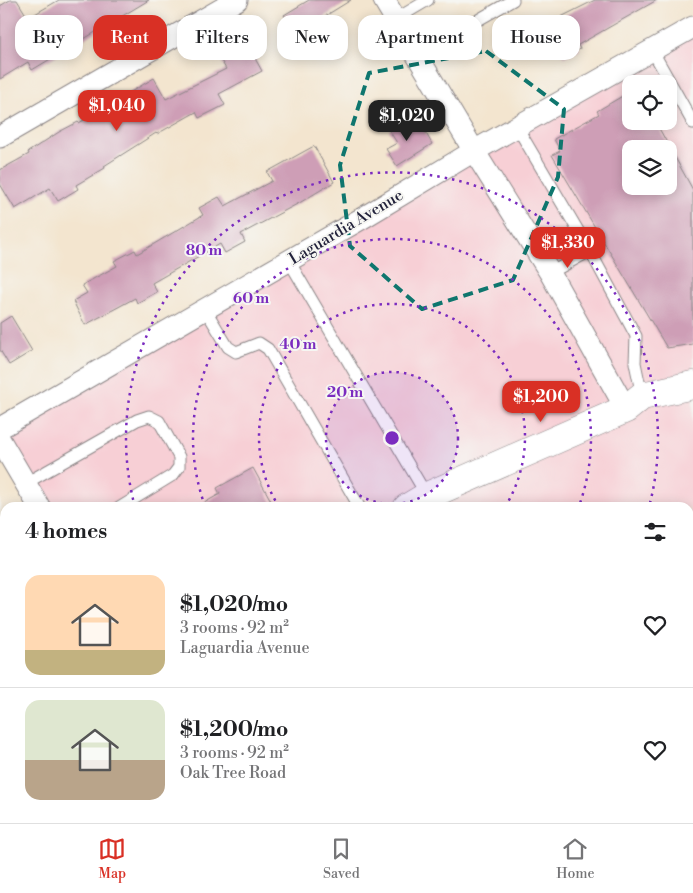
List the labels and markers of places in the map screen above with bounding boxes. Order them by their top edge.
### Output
pin: $1,040 [76,90,158,132]
pin: $1,020 [366,100,448,142]
pin: $1,330 [527,226,609,269]
pin: $1,200 [500,380,582,423]
centre of rings [383,429,401,447]

